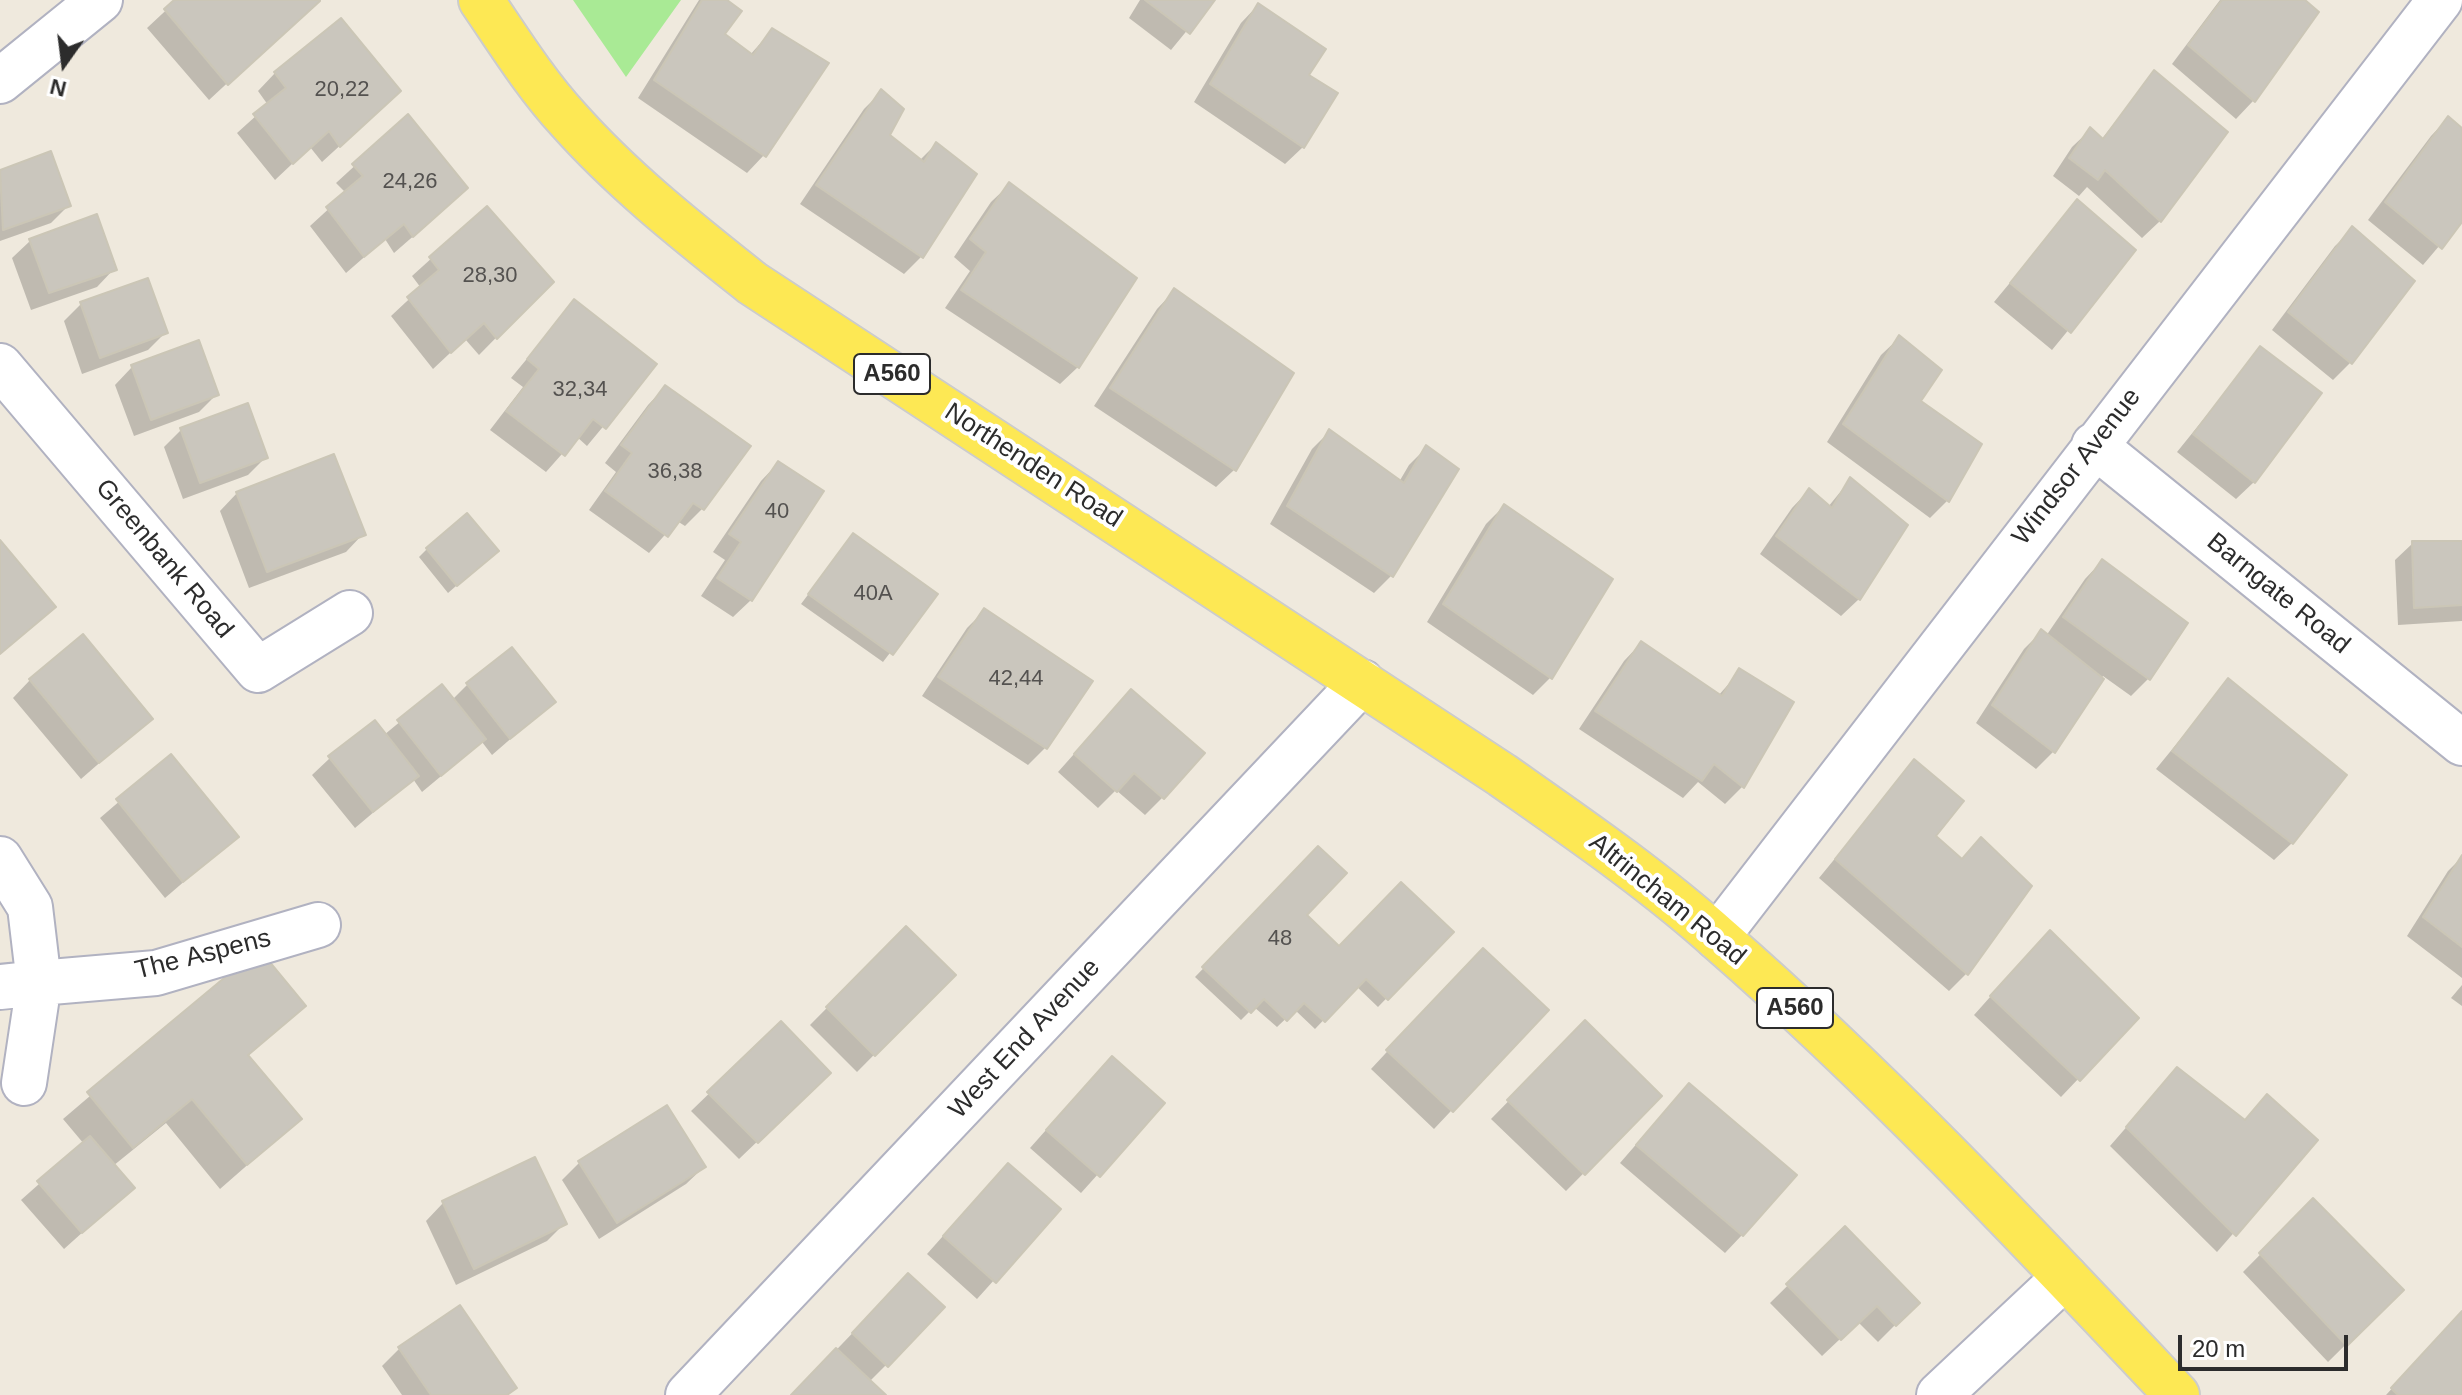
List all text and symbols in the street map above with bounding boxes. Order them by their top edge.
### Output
north arrow [24,24,104,104]
text: N [47,74,69,102]
house number: 20,22 [314,77,370,103]
house number: 24,26 [382,169,438,195]
house number: 28,30 [462,263,518,289]
road number: A560 [854,354,930,394]
house number: 32,34 [552,377,608,403]
street label: Windsor Avenue [2006,382,2148,552]
street label: Northenden Road [938,397,1128,535]
house number: 36,38 [647,459,703,485]
street label: Greenbank Road [88,473,240,645]
house number: 40 [765,499,789,525]
street label: Barngate Road [2200,527,2356,661]
house number: 40A [853,581,893,607]
house number: 42,44 [988,666,1044,692]
street label: Altrincham Road [1583,827,1751,973]
street label: The Aspens [132,923,274,987]
house number: 48 [1268,926,1292,952]
street label: West End Avenue [943,953,1107,1125]
road number: A560 [1757,988,1833,1028]
scale bar [2182,1319,2352,1369]
text: 20 m [2192,1335,2245,1362]

